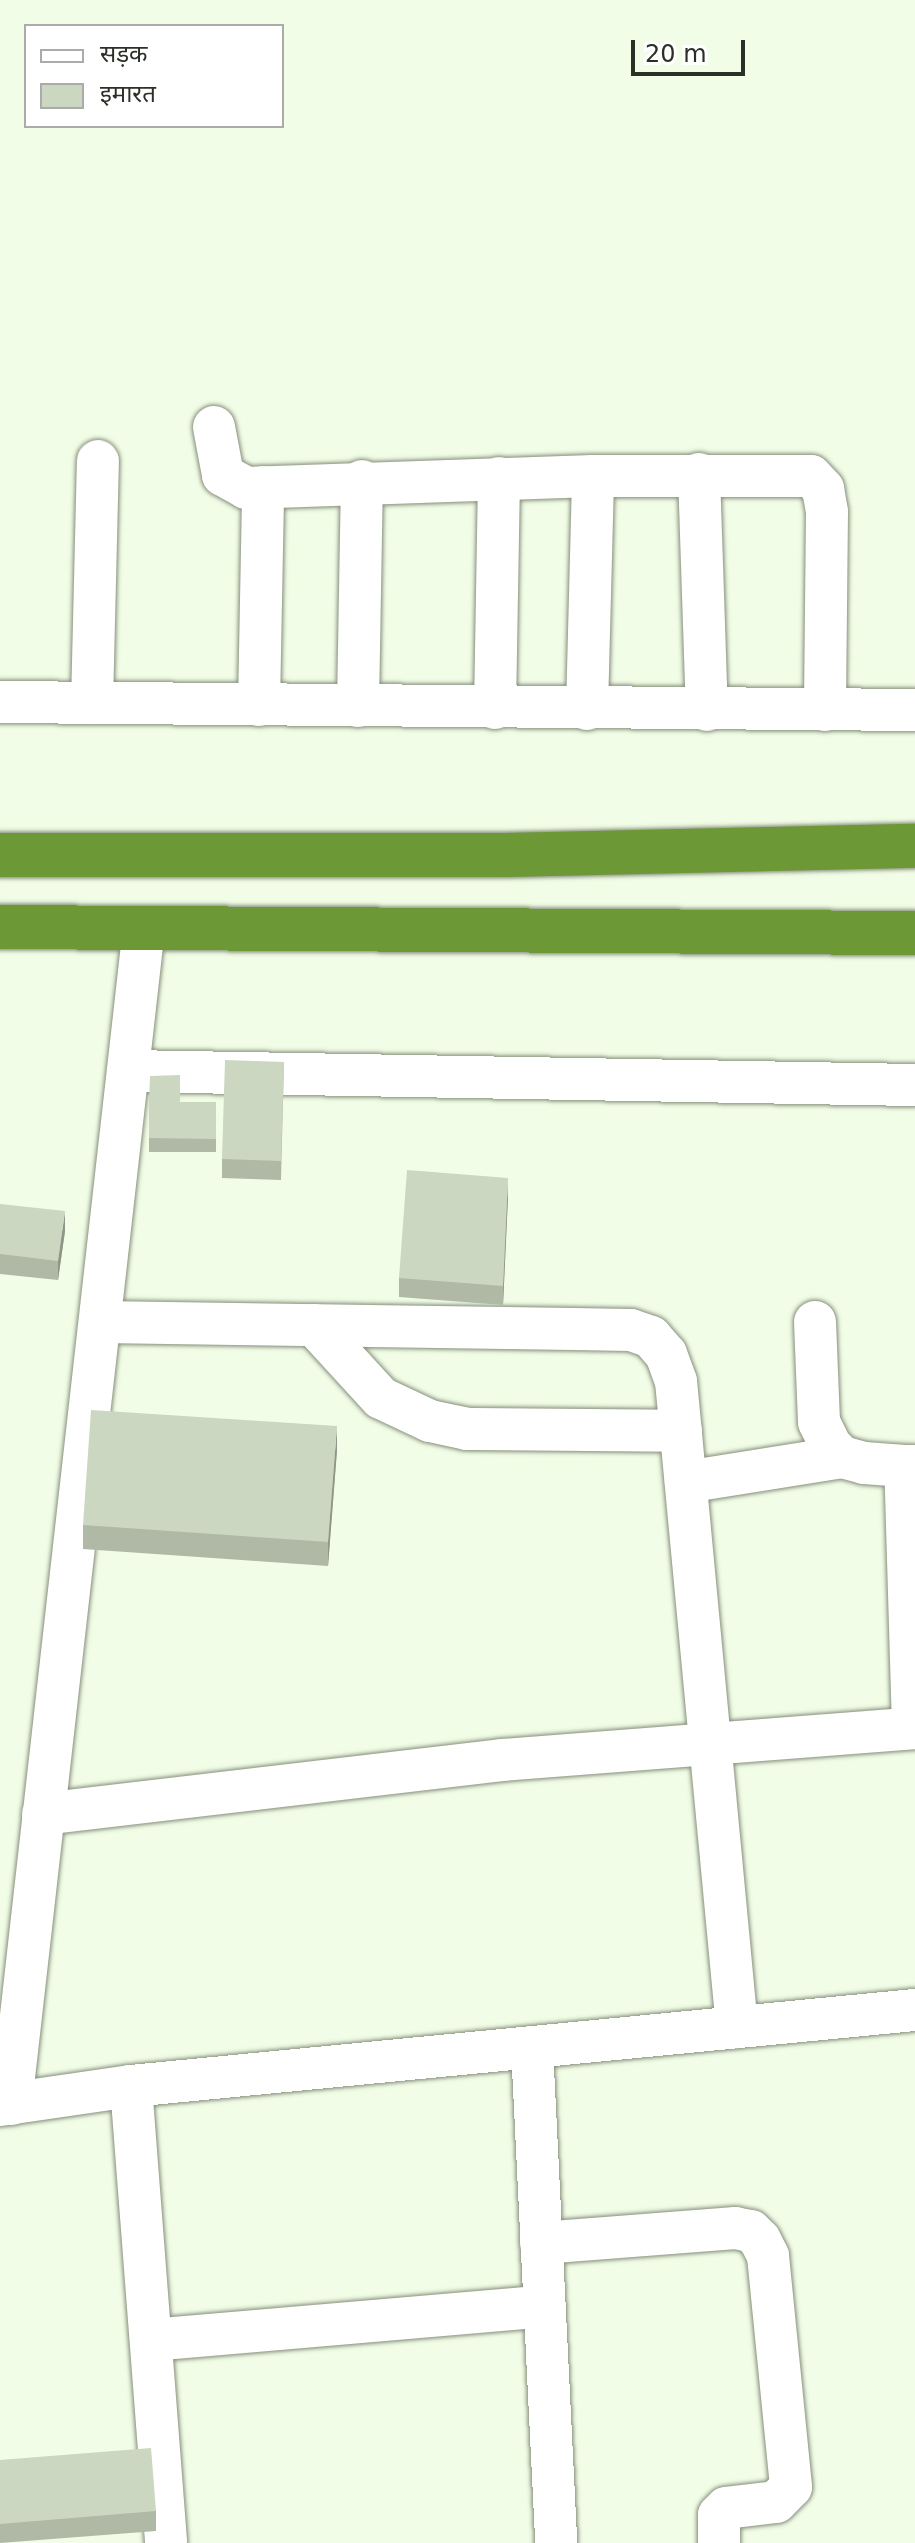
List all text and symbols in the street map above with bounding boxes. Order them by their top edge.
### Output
legend [24,24,284,128]
scale bar [635,24,749,74]
text: सड़क [100,40,148,68]
text: 20 m [645,40,707,68]
text: इमारत [100,80,156,108]

